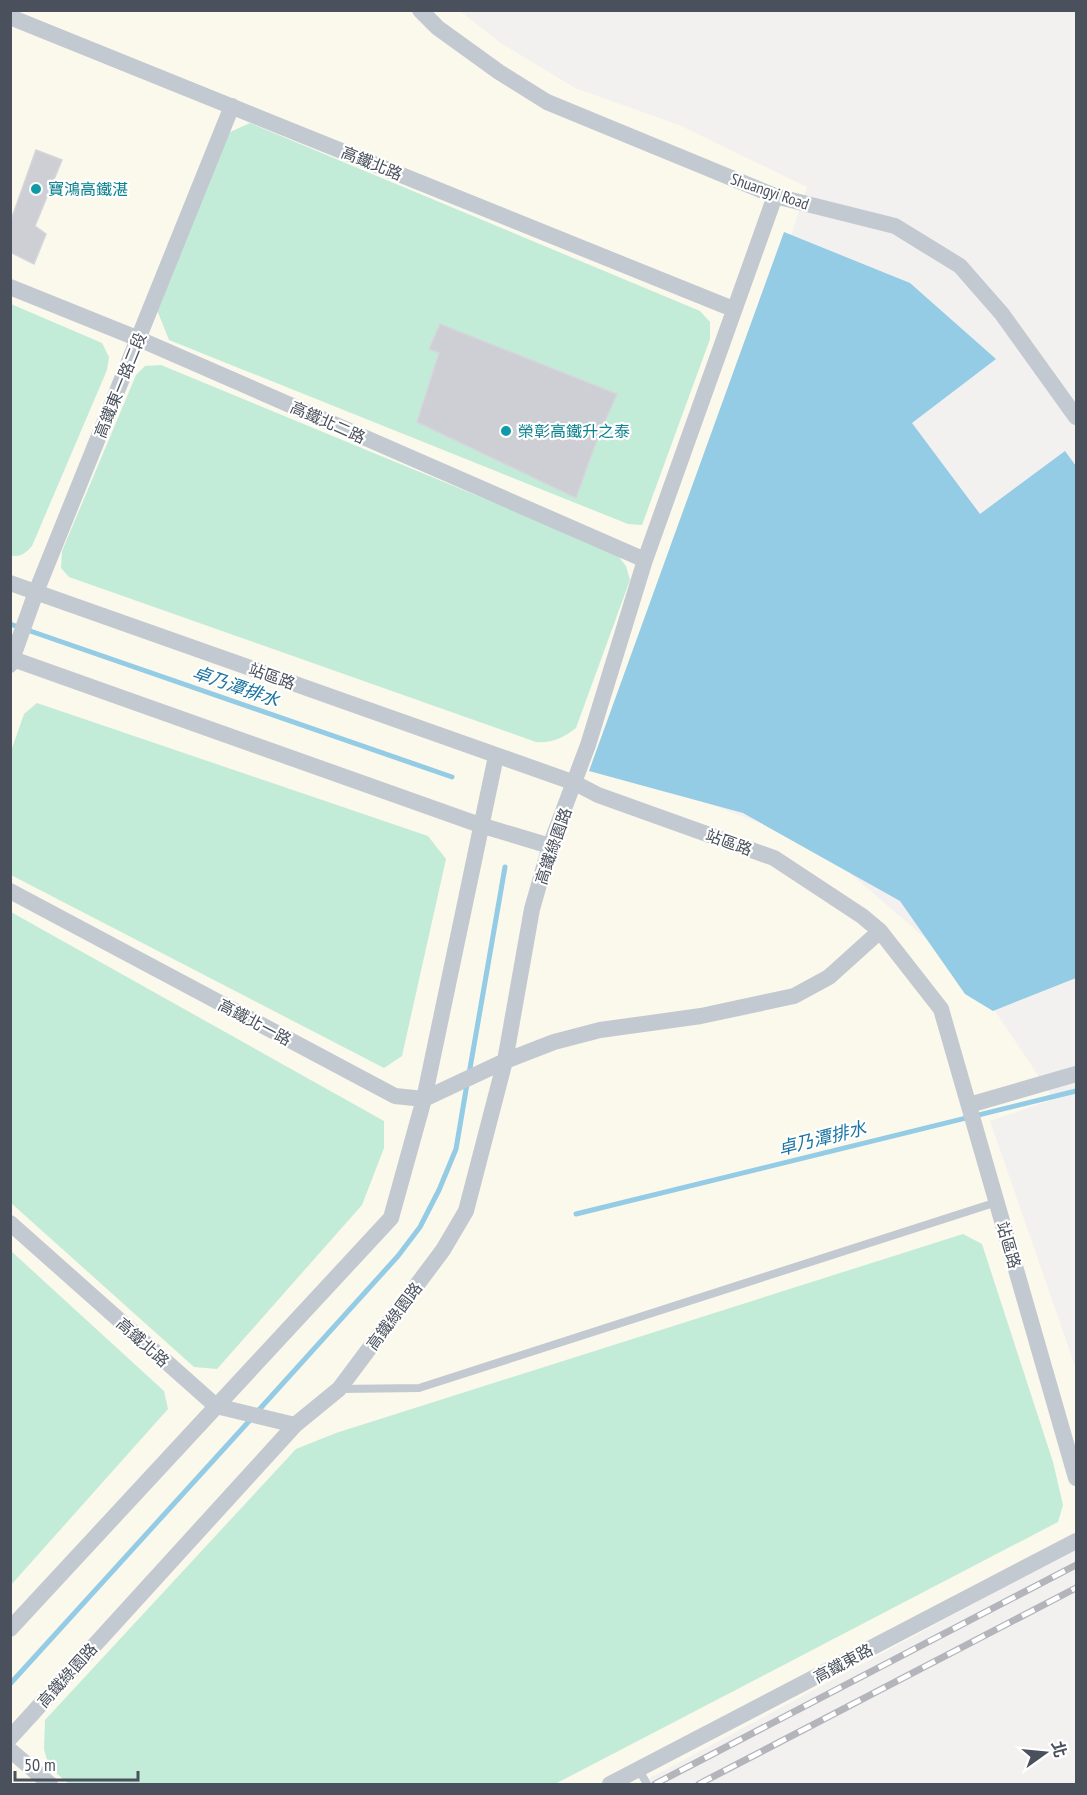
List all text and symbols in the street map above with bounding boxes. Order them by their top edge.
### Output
street label: 高鐵北路 [339,142,405,184]
street label: Shuangyi Road [728,168,812,214]
place label: 寶鴻高鐵湛 [48,179,128,199]
marker: 寶鴻高鐵湛 [29,182,43,196]
street label: 高鐵東一路二段 [90,329,150,441]
street label: 高鐵北二路 [287,397,369,447]
place label: 榮彰高鐵升之泰 [518,421,630,441]
marker: 榮彰高鐵升之泰 [499,424,513,438]
street label: 站區路 [246,658,298,694]
water label: 卓乃潭排水 [190,660,283,712]
street label: 高鐵綠園路 [531,805,575,887]
street label: 站區路 [703,824,755,860]
street label: 高鐵北一路 [215,994,295,1050]
water label: 卓乃潭排水 [776,1116,869,1160]
street label: 站區路 [993,1219,1025,1271]
street label: 高鐵綠園路 [362,1278,426,1354]
street label: 高鐵北路 [113,1313,173,1371]
street label: 高鐵綠園路 [33,1639,101,1711]
street label: 高鐵東路 [810,1639,876,1687]
north arrow [1015,1723,1075,1783]
text: 北 [1048,1739,1071,1759]
scale bar [15,1744,138,1782]
text: 50 m [24,1753,56,1776]

